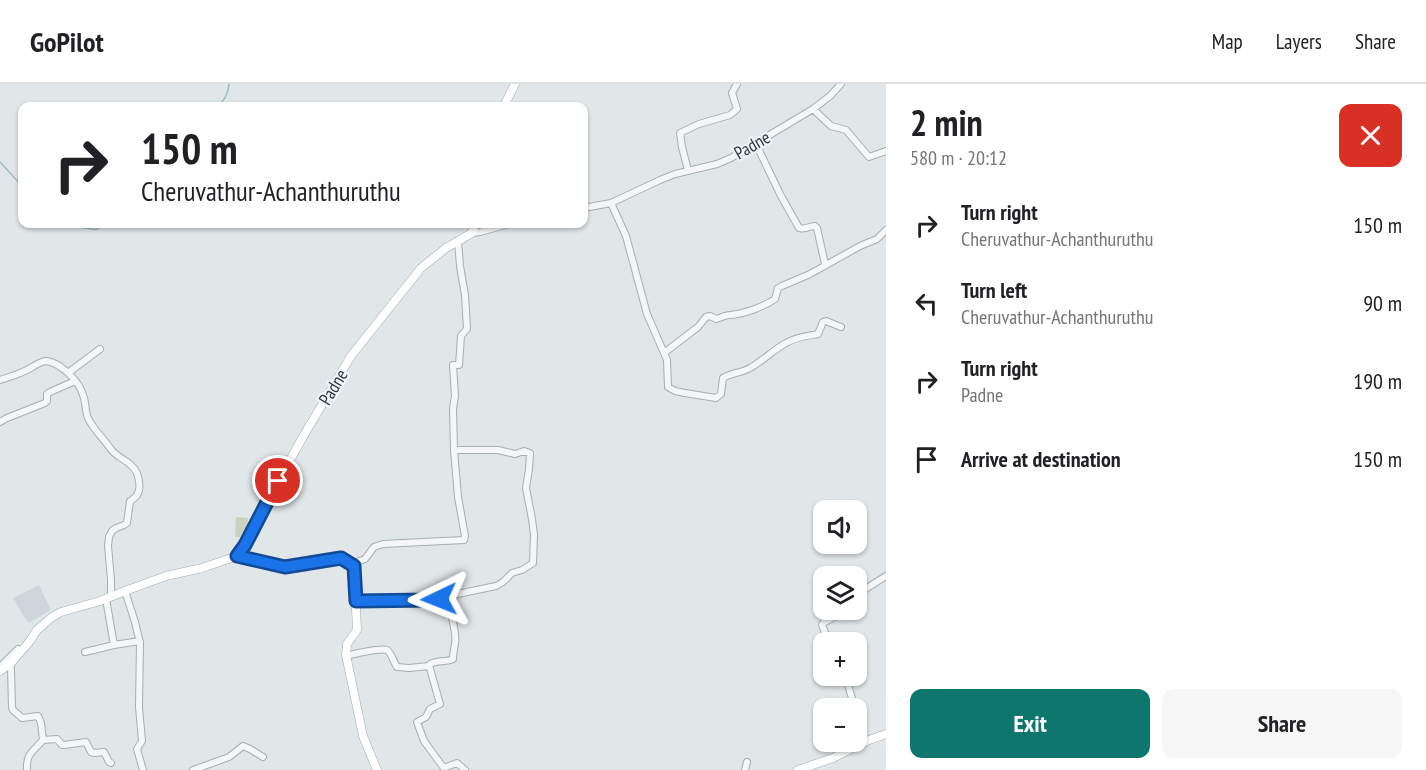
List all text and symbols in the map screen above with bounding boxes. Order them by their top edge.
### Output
text: GoPilot [30,23,104,60]
text: Map [1212,28,1243,55]
text: Layers [1276,28,1322,55]
text: Share [1355,28,1396,55]
text: 2 min [910,99,983,146]
button: close [1339,104,1402,167]
text: 150 m [141,121,238,176]
icon: right [42,126,120,204]
street label: Padne [730,126,774,164]
text: 580 m · 20:12 [910,145,1007,171]
text: Cheruvathur-Achanthuruthu [141,174,401,208]
text: Turn right [961,198,1038,226]
icon: right [910,209,943,242]
text: 150 m [1353,211,1402,239]
text: Cheruvathur-Achanthuruthu [961,226,1153,252]
text: Turn left [961,276,1027,304]
icon: left [910,287,943,320]
text: 90 m [1363,289,1402,317]
text: Cheruvathur-Achanthuruthu [961,304,1153,330]
text: Turn right [961,354,1038,382]
street label: Padne [313,365,353,409]
icon: right [910,365,943,398]
text: 190 m [1353,367,1402,395]
text: Padne [961,382,1003,408]
icon: arrive [910,443,943,476]
text: Arrive at destination [961,445,1121,473]
text: 150 m [1353,445,1402,473]
pin [252,455,303,506]
icon: arrive [261,464,294,497]
map controls [813,500,867,752]
button: sound [813,500,867,554]
button: layers [813,566,867,620]
position arrow [407,567,471,631]
button: + [813,632,867,686]
button: Exit [910,689,1150,758]
button: Share [1162,689,1402,758]
button: − [813,698,867,752]

